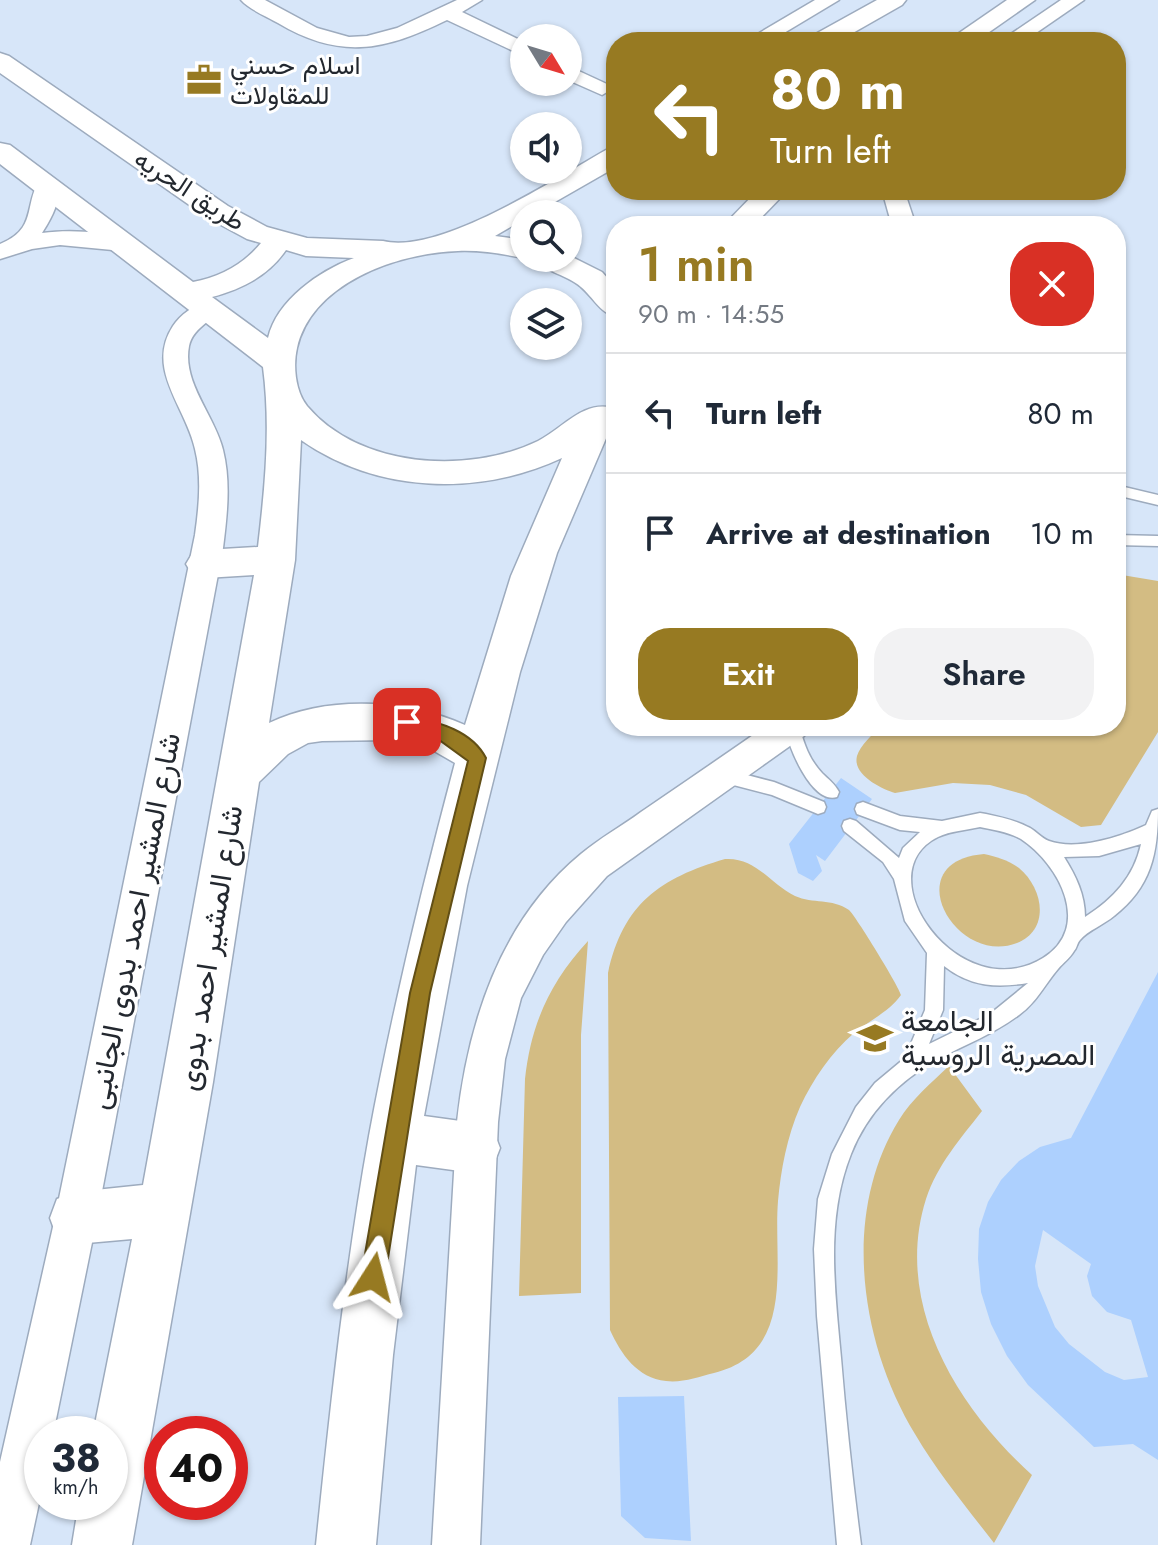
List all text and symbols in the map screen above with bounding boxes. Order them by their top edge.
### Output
north arrow [510,24,582,96]
map controls [510,24,582,360]
place label: اسلام حسني للمقاولات [230,46,360,114]
text: 80 m [770,49,905,130]
office icon: اسلام حسني للمقاولات [185,61,223,99]
icon: left [638,64,742,168]
button: sound [510,112,582,184]
text: Turn left [770,124,891,176]
street label: طريق الحريه [127,140,253,240]
button: search [510,200,582,272]
text: 1 min [638,230,755,299]
button: close [1010,242,1094,326]
button: layers [510,288,582,360]
text: 90 m · 14:55 [638,295,784,333]
icon: left [638,391,682,435]
text: Turn left [706,392,821,435]
text: 80 m [1027,392,1094,435]
icon: arrive [638,511,682,555]
text: Arrive at destination [706,512,991,555]
text: 10 m [1030,512,1094,555]
button: Exit [638,628,858,720]
button: Share [874,628,1094,720]
pin [373,688,441,756]
icon: arrive [385,700,429,744]
street label: شارع المشير احمد بدوى الجانبى [76,729,191,1113]
street label: شارع المشير احمد بدوى [166,802,253,1094]
place label: الجامعة المصرية الروسية [901,999,1095,1076]
school or university icon: الجامعة المصرية الروسية [856,1019,894,1057]
position arrow [331,1235,415,1319]
speed limit sign: 40 [144,1416,248,1520]
text: 38 [51,1429,101,1487]
text: km/h [53,1473,99,1502]

